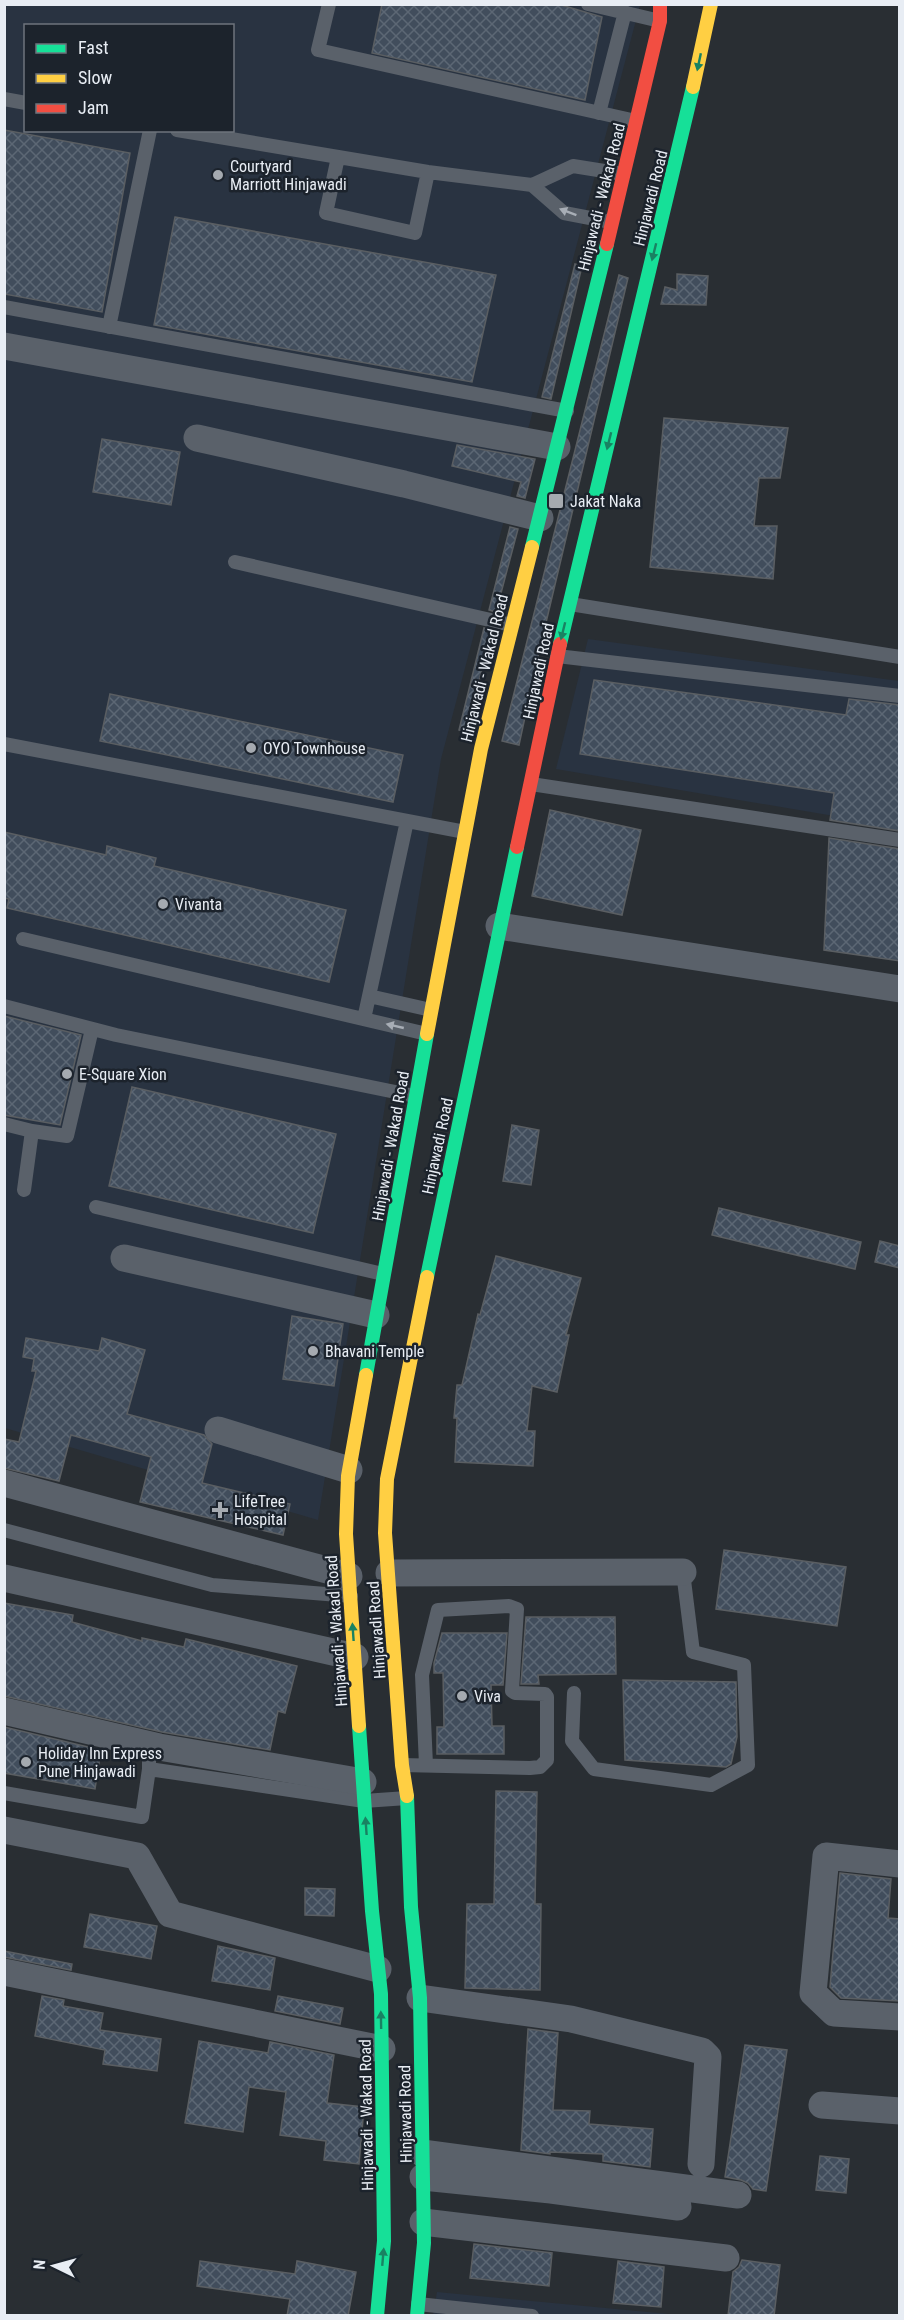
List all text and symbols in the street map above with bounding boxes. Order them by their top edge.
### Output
legend [24,24,234,132]
text: Fast [78,37,109,58]
one-way arrow [694,53,704,71]
text: Slow [78,67,113,88]
text: Jam [78,97,109,118]
street label: Hinjawadi - Wakad Road [574,121,629,273]
street label: Hinjawadi Road [629,148,672,248]
place label: Courtyard Marriott Hinjawadi [230,157,347,194]
marker: Courtyard Marriott Hinjawadi [211,168,225,182]
one-way arrow [558,207,576,217]
one-way arrow [649,242,659,261]
one-way arrow [603,432,613,450]
marker: Jakat Naka [547,492,565,510]
place label: Jakat Naka [570,492,641,511]
street label: Hinjawadi - Wakad Road [457,592,512,744]
street label: Hinjawadi Road [519,621,558,721]
one-way arrow [558,622,568,640]
place label: OYO Townhouse [263,739,365,758]
marker: OYO Townhouse [244,741,258,755]
place label: Vivanta [175,895,222,914]
marker: Vivanta [156,897,170,911]
one-way arrow [386,1021,404,1031]
place label: E-Square Xion [79,1065,167,1084]
marker: E-Square Xion [60,1067,74,1081]
street label: Hinjawadi - Wakad Road [368,1070,413,1222]
street label: Hinjawadi Road [418,1096,457,1196]
place label: Bhavani Temple [325,1342,424,1361]
marker: Bhavani Temple [306,1344,320,1358]
place label: LifeTree Hospital [234,1492,287,1529]
marker: LifeTree Hospital [211,1501,229,1519]
street label: Hinjawadi - Wakad Road [322,1555,351,1707]
street label: Hinjawadi Road [364,1580,389,1680]
one-way arrow [348,1622,358,1641]
place label: Viva [474,1687,501,1706]
marker: Viva [455,1689,469,1703]
place label: Holiday Inn Express Pune Hinjawadi [38,1744,162,1781]
marker: Holiday Inn Express Pune Hinjawadi [19,1755,33,1769]
one-way arrow [361,1817,371,1836]
one-way arrow [376,2011,386,2030]
street label: Hinjawadi - Wakad Road [356,2039,377,2191]
street label: Hinjawadi Road [395,2065,416,2163]
north arrow [24,2236,84,2296]
one-way arrow [378,2248,388,2267]
text: N [30,2259,49,2270]

